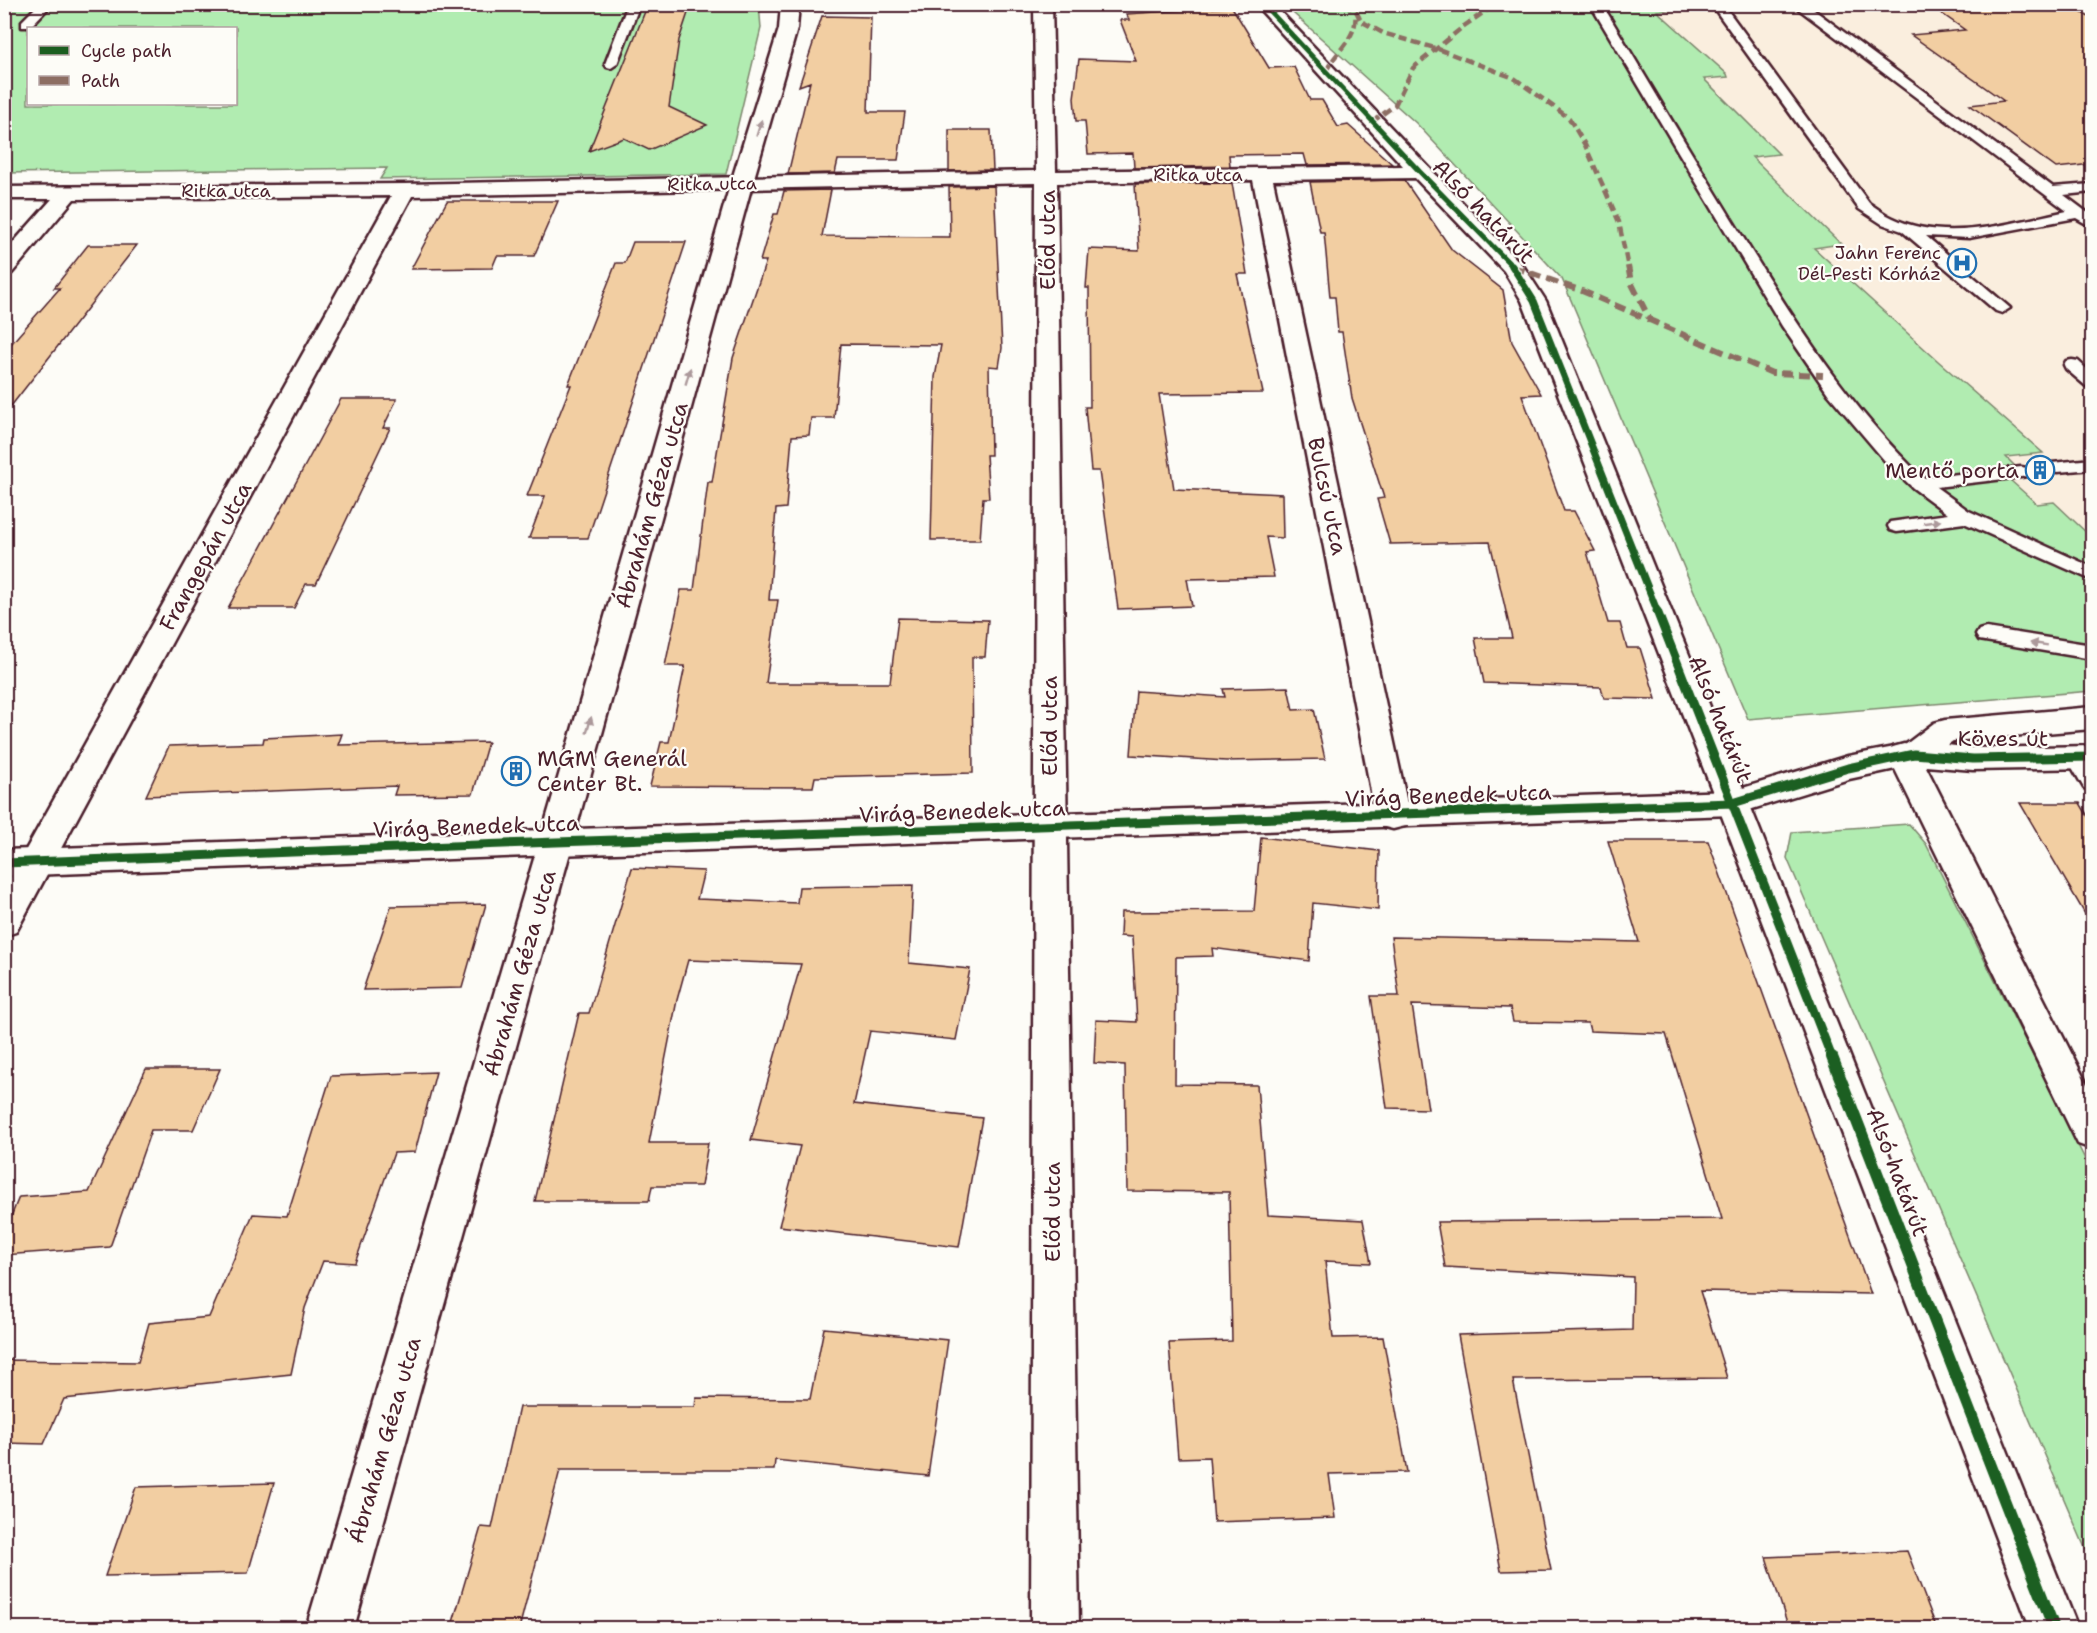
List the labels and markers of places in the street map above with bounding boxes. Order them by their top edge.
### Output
place label: Jahn Ferenc Dél-Pesti Kórház [1798,241,1941,286]
hospital icon: Jahn Ferenc Dél-Pesti Kórház [1946,247,1978,279]
building icon: Mentő porta [2024,454,2056,486]
place label: Mentő porta [1885,456,2019,485]
place label: MGM Generál Center Bt. [537,744,687,798]
building icon: MGM Generál Center Bt. [500,755,532,787]

